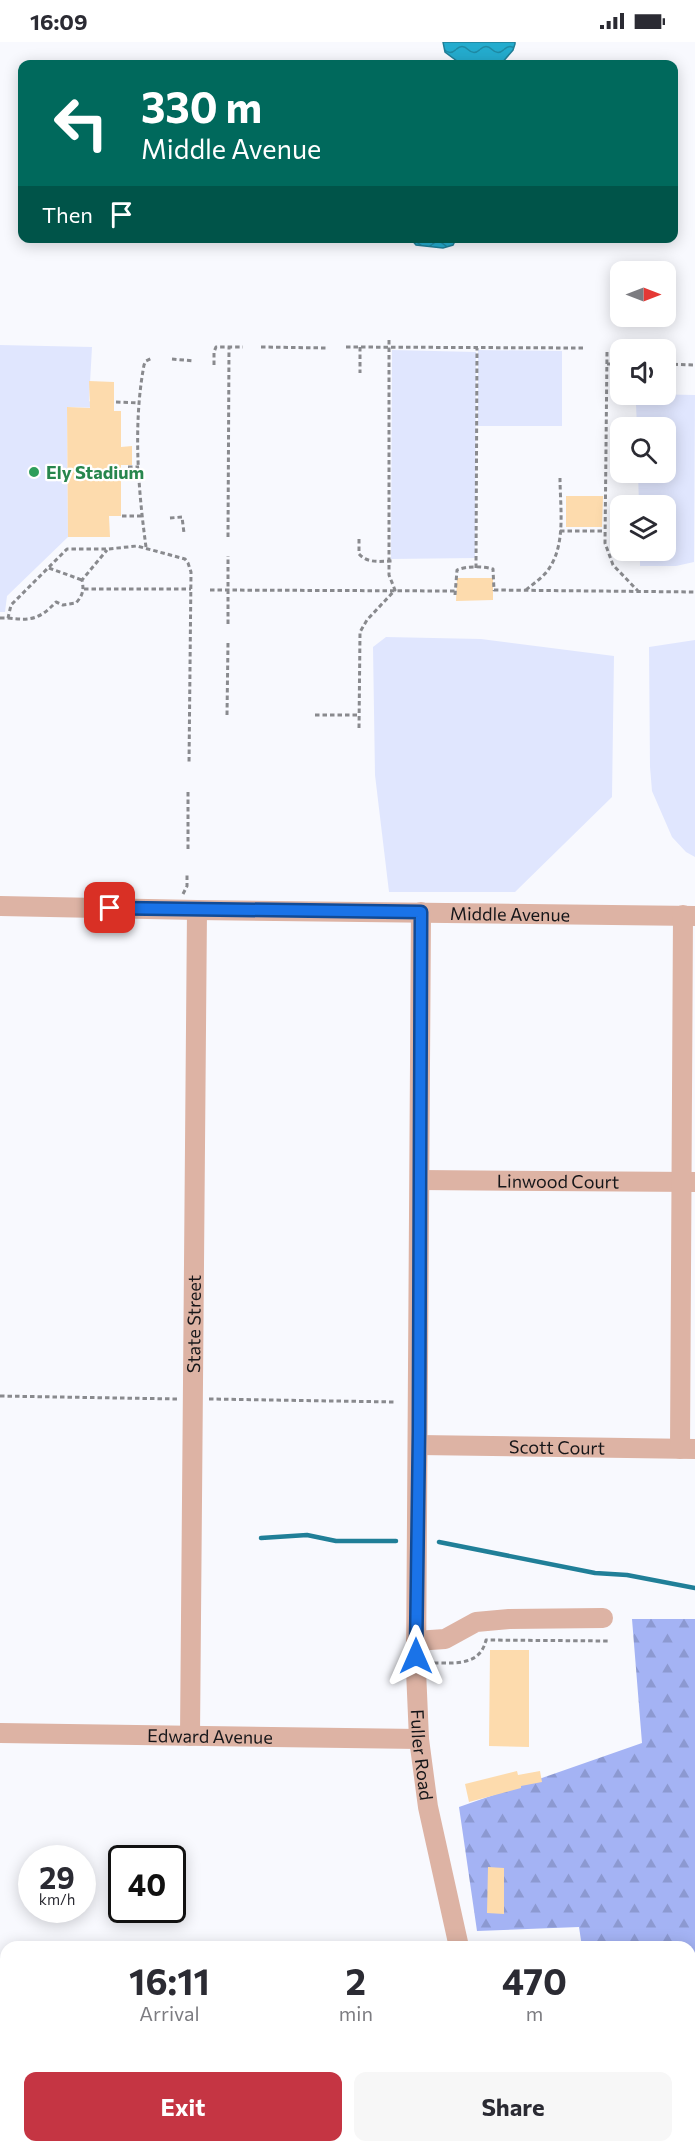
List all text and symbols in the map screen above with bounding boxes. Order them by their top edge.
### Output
text: 16:09 [30,8,88,35]
text: 330 m [141,80,262,132]
icon: left [42,84,120,162]
text: Middle Avenue [141,132,321,165]
icon: arrive [105,198,138,231]
text: Then [42,201,93,228]
north arrow [610,261,676,327]
map controls [610,261,676,561]
button: sound [610,339,676,405]
button: search [610,417,676,483]
place label: Ely Stadium [46,461,144,483]
marker: Ely Stadium [27,465,41,479]
button: layers [610,495,676,561]
pin [84,882,135,933]
icon: arrive [93,891,126,924]
street label: Middle Avenue [450,902,570,925]
street label: Linwood Court [497,1170,619,1192]
street label: State Street [182,1275,205,1373]
street label: Scott Court [509,1435,605,1459]
position arrow [384,1624,448,1688]
street label: Fuller Road [407,1709,438,1802]
street label: Edward Avenue [147,1724,273,1748]
speed limit sign: 40 [108,1845,186,1923]
text: 29 [39,1858,75,1895]
text: km/h [39,1890,75,1908]
text: 16:11 [129,1958,210,2002]
text: 2 [346,1958,366,2002]
text: 470 [502,1958,567,2002]
text: Arrival [139,2001,200,2025]
text: min [339,2001,373,2025]
text: m [526,2001,543,2025]
button: Exit [24,2072,342,2141]
button: Share [354,2072,672,2141]

